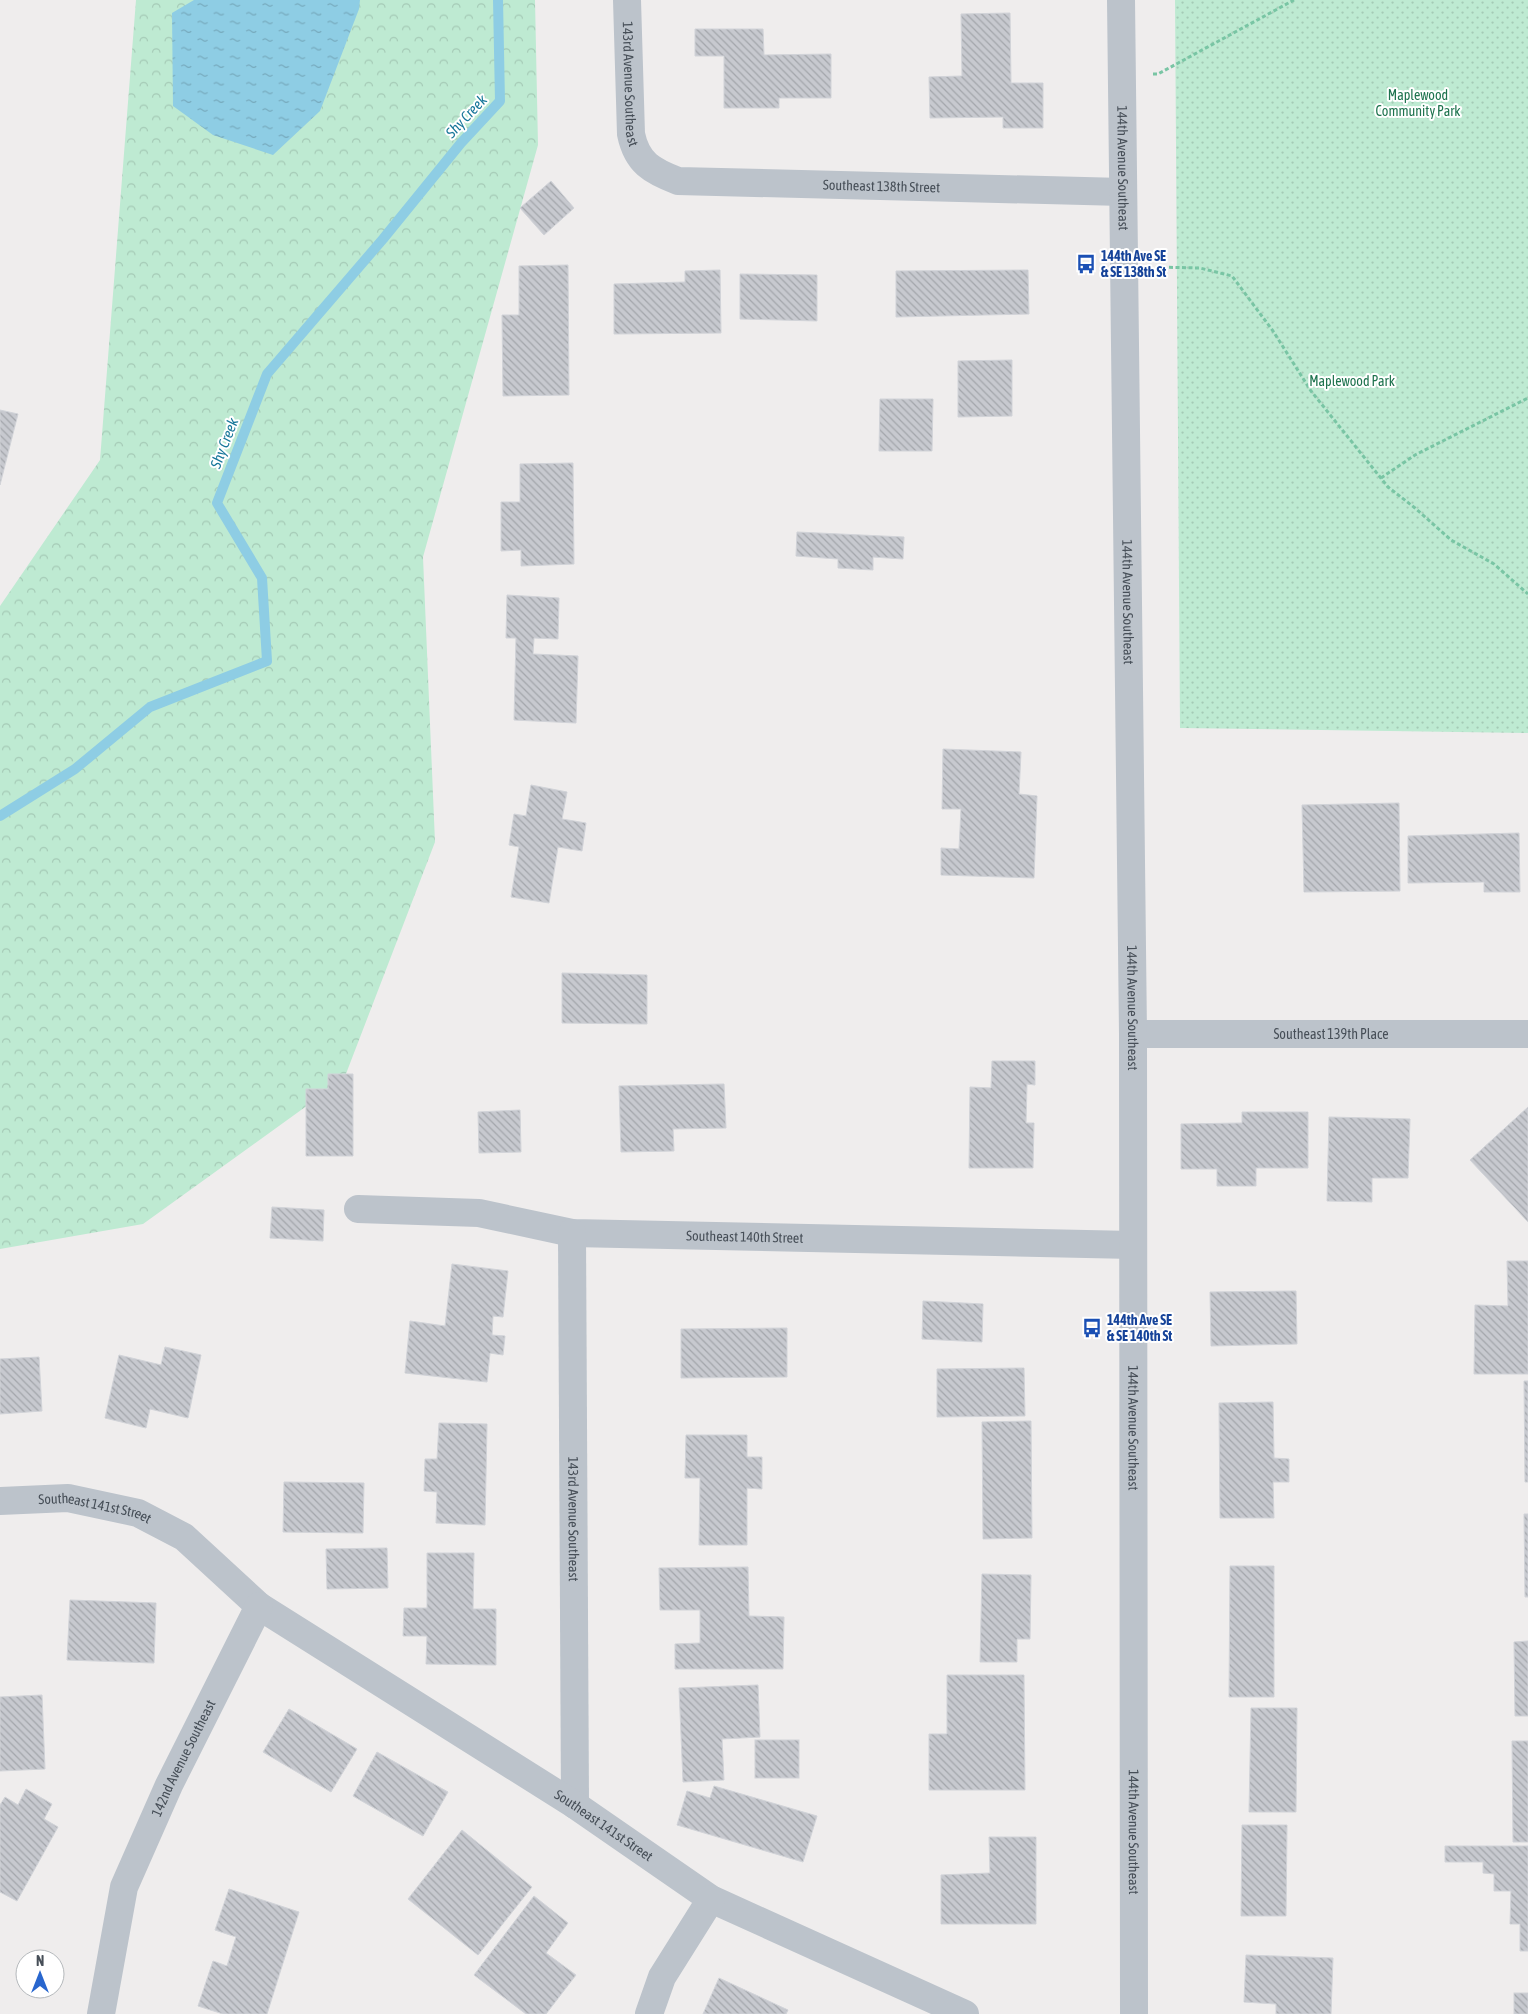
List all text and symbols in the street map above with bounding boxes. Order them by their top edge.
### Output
street label: 143rd Avenue Southeast [620,21,642,149]
park label: Maplewood Community Park [1376,87,1460,119]
water label: Shy Creek [441,91,490,142]
street label: 144th Avenue Southeast [1114,105,1132,231]
street label: Southeast 138th Street [823,177,940,195]
place label: 144th Ave SE & SE 138th St [1101,248,1166,280]
bus stop icon: 144th Ave SE & SE 138th St [1075,253,1097,275]
park label: Maplewood Park [1309,373,1395,389]
water label: Shy Creek [206,415,241,471]
street label: 144th Avenue Southeast [1119,539,1137,665]
street label: 144th Avenue Southeast [1124,945,1141,1071]
street label: Southeast 139th Place [1273,1026,1389,1042]
street label: Southeast 140th Street [686,1227,804,1246]
place label: 144th Ave SE & SE 140th St [1107,1312,1172,1344]
bus stop icon: 144th Ave SE & SE 140th St [1081,1317,1103,1339]
street label: 144th Avenue Southeast [1125,1365,1141,1491]
street label: 143rd Avenue Southeast [565,1456,582,1582]
street label: Southeast 141st Street [38,1490,154,1527]
street label: 142nd Avenue Southeast [148,1697,219,1819]
street label: 144th Avenue Southeast [1126,1769,1142,1895]
street label: Southeast 141st Street [552,1786,656,1864]
north arrow [15,1949,65,1999]
text: N [36,1953,44,1969]

